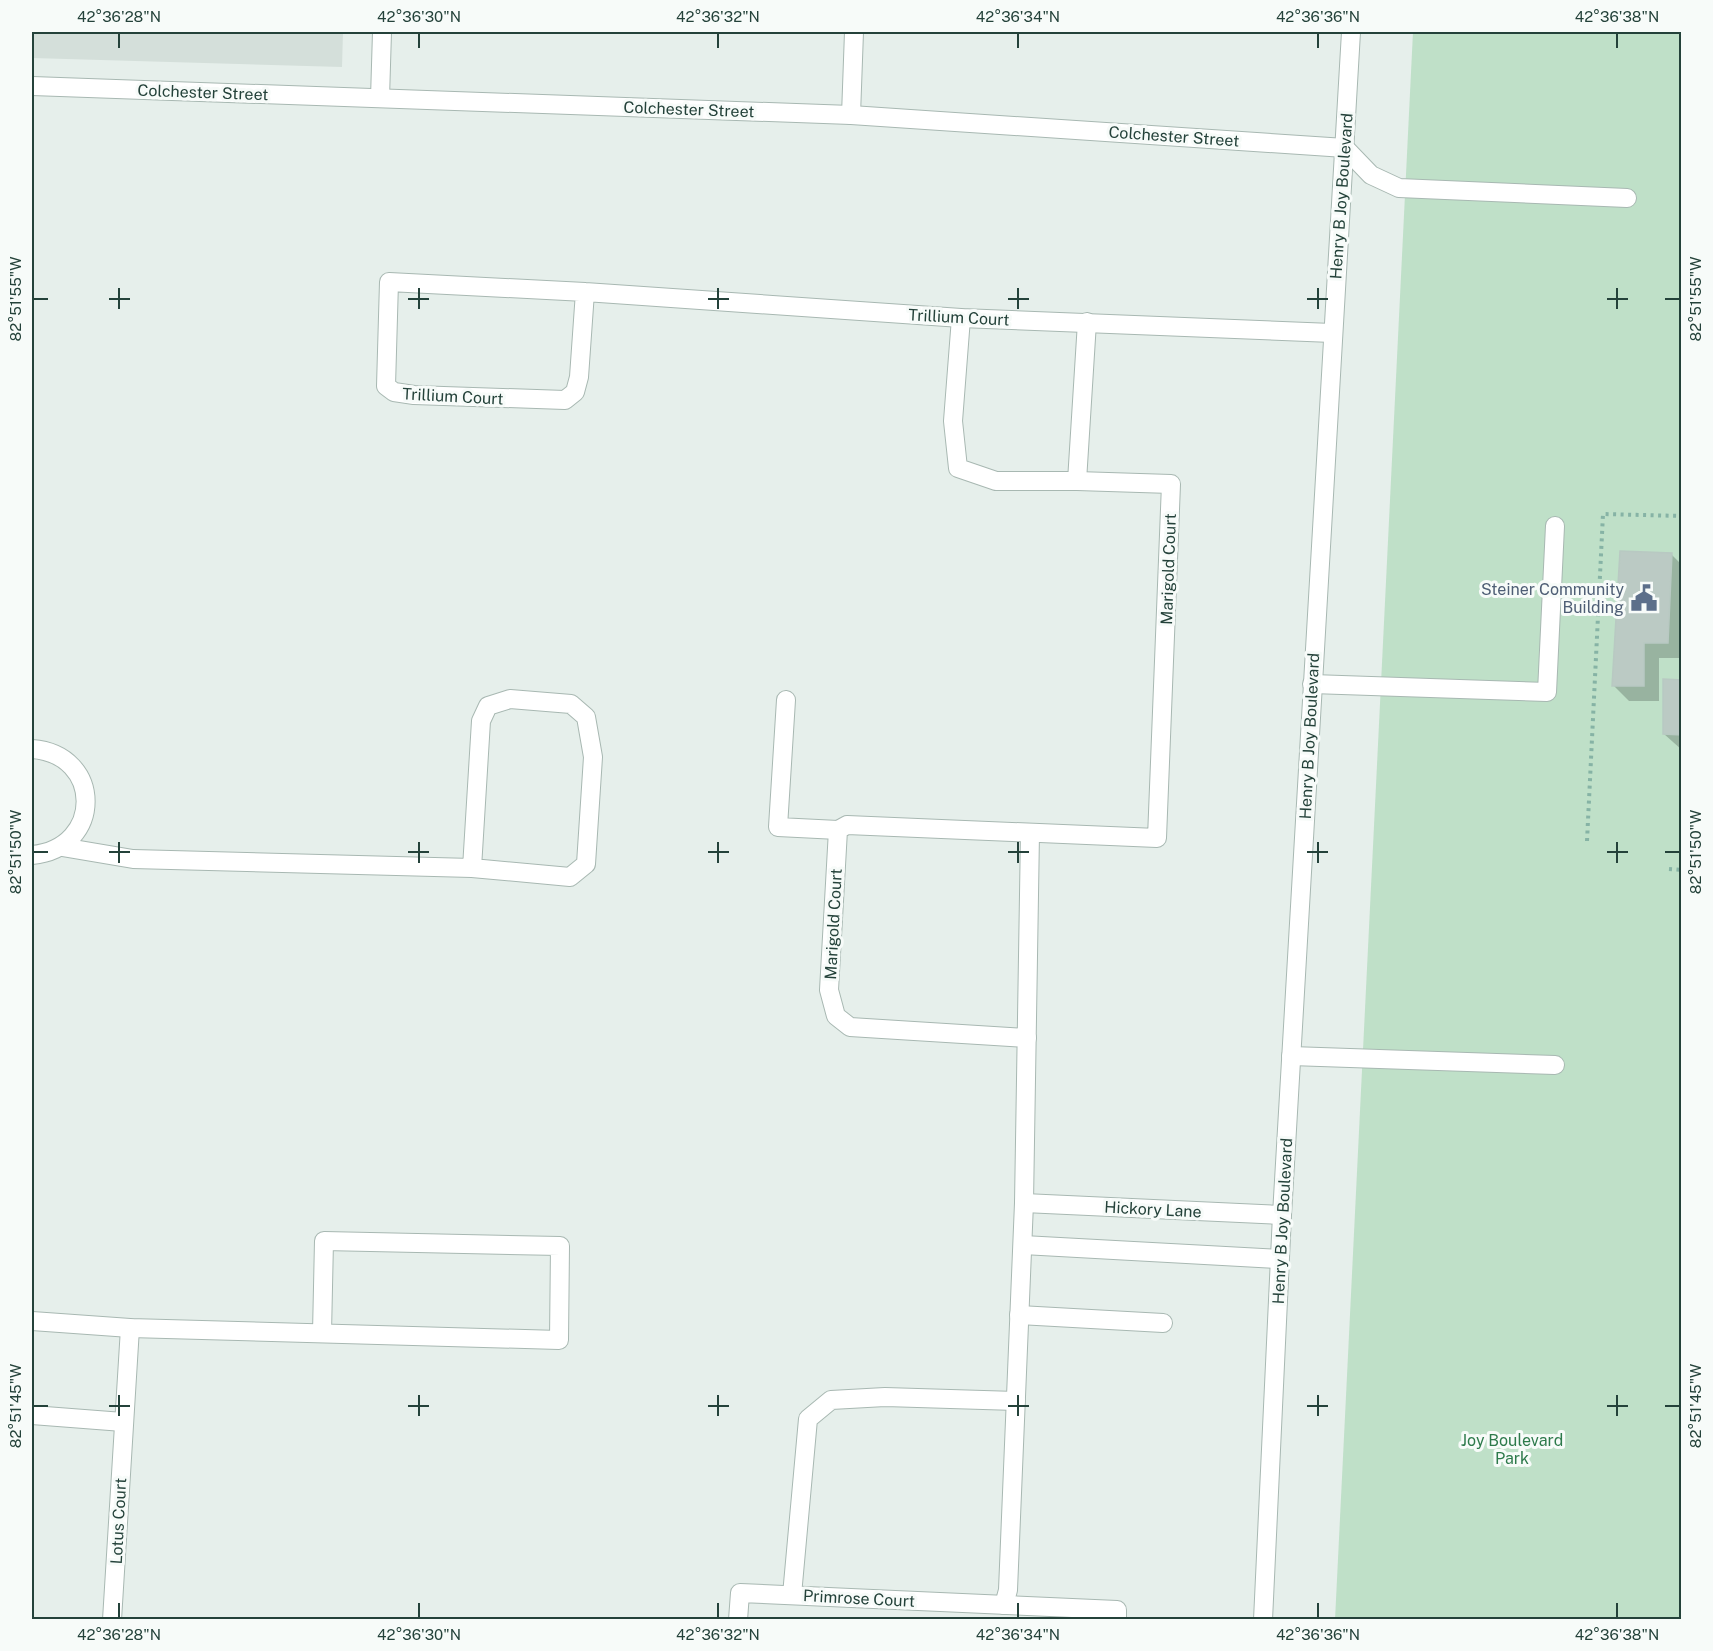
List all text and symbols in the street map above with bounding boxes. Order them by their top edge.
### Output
text: 42°36'28"N [77,8,161,25]
text: 42°36'30"N [377,8,461,25]
text: 42°36'32"N [676,8,760,25]
text: 42°36'34"N [976,8,1060,25]
text: 42°36'36"N [1276,8,1360,25]
text: 42°36'38"N [1575,8,1659,25]
street label: Colchester Street [137,81,269,104]
street label: Colchester Street [623,98,755,121]
street label: Henry B Joy Boulevard [1326,112,1357,280]
street label: Colchester Street [1108,122,1240,151]
text: 82°51'55"W [7,257,24,341]
text: 82°51'55"W [1687,257,1704,341]
street label: Trillium Court [908,305,1010,330]
street label: Trillium Court [402,384,504,409]
street label: Marigold Court [1157,513,1180,625]
place label: Steiner Community Building [1481,580,1624,617]
public building icon: Steiner Community Building [1629,583,1659,613]
street label: Henry B Joy Boulevard [1296,652,1323,820]
text: 82°51'50"W [7,810,24,894]
text: 82°51'50"W [1687,810,1704,894]
street label: Marigold Court [821,868,846,980]
street label: Henry B Joy Boulevard [1269,1137,1296,1305]
street label: Hickory Lane [1104,1197,1202,1222]
text: 82°51'45"W [7,1364,24,1448]
text: 82°51'45"W [1687,1364,1704,1448]
park label: Joy Boulevard Park [1461,1431,1563,1468]
street label: Lotus Court [107,1477,130,1565]
street label: Primrose Court [803,1586,915,1611]
text: 42°36'28"N [77,1626,161,1643]
text: 42°36'30"N [377,1626,461,1643]
text: 42°36'32"N [676,1626,760,1643]
text: 42°36'34"N [976,1626,1060,1643]
text: 42°36'36"N [1276,1626,1360,1643]
text: 42°36'38"N [1575,1626,1659,1643]

